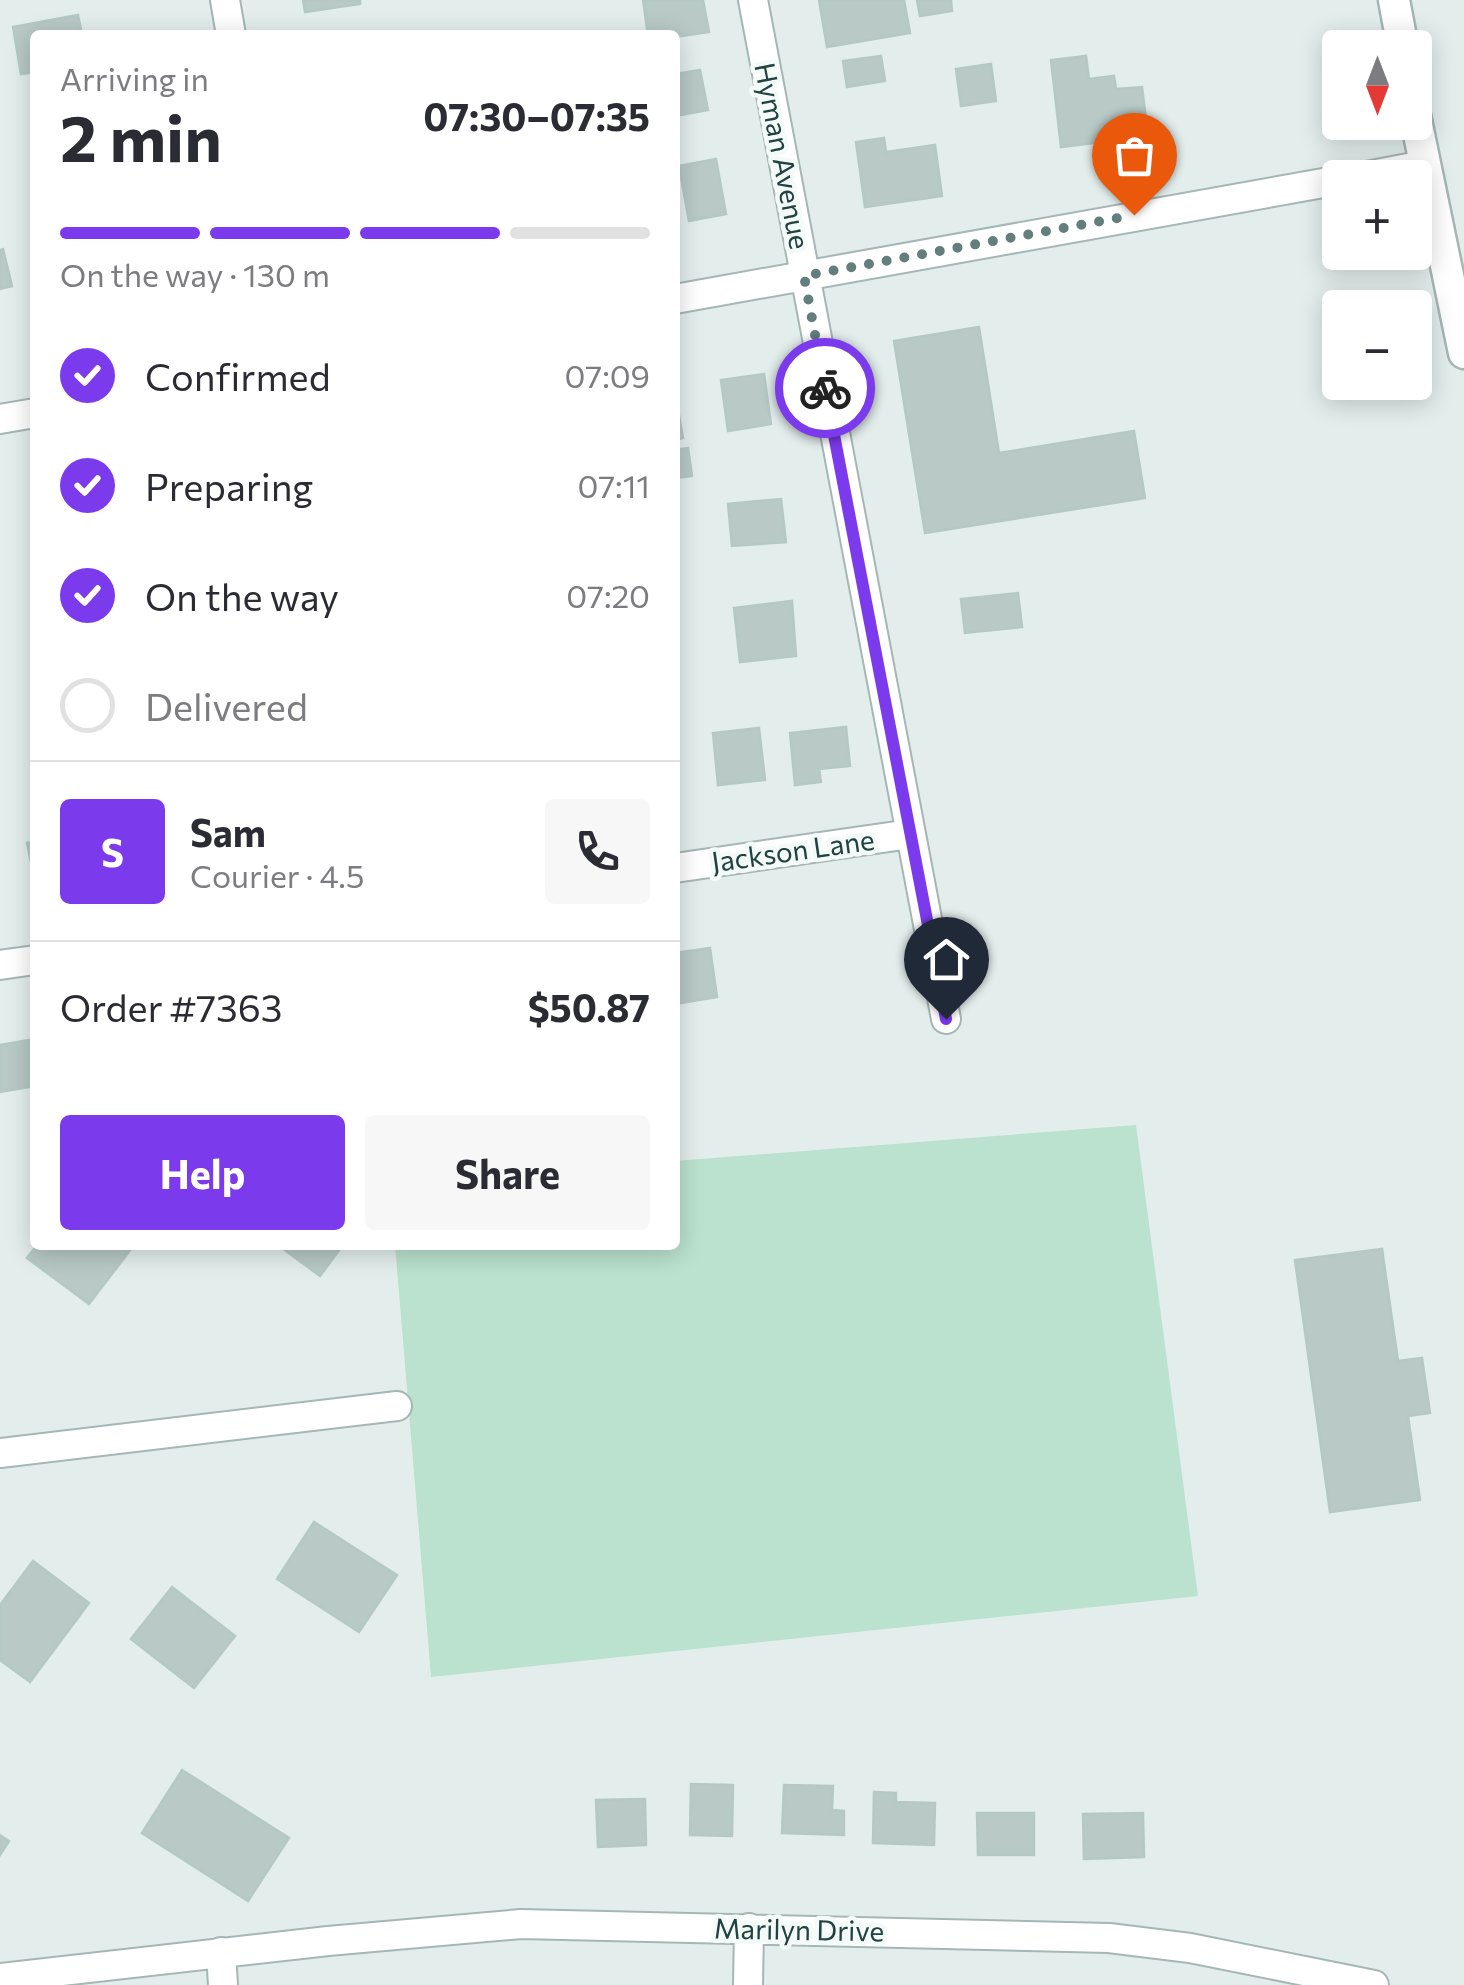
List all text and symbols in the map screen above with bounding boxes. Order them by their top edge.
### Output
north arrow [1322,30,1432,140]
map controls [1322,30,1432,400]
text: Arriving in [60,58,209,98]
street label: Hyman Avenue [748,60,818,252]
text: 07:30–07:35 [423,92,650,139]
text: 2 min [60,96,222,175]
pin [1092,113,1177,216]
icon: bag [1107,128,1162,183]
button: + [1322,160,1432,270]
text: On the way · 130 m [60,254,330,294]
button: − [1322,290,1432,400]
courier [775,338,875,438]
icon: check [60,348,115,403]
text: Confirmed [145,352,331,399]
text: 07:09 [564,355,650,395]
icon: bike [798,361,853,416]
icon: check [60,458,115,513]
text: Preparing [145,462,313,509]
text: 07:11 [577,465,650,505]
icon: check [60,568,115,623]
text: On the way [145,572,339,619]
text: 07:20 [566,575,650,615]
text: Delivered [145,682,308,729]
button: phone [545,799,650,904]
text: Sam [190,808,266,855]
street label: Jackson Lane [709,822,877,878]
text: S [101,828,124,875]
text: Courier · 4.5 [190,855,364,895]
pin [904,917,989,1020]
icon: home [919,932,974,987]
text: Order #7363 [60,983,282,1030]
text: $50.87 [528,983,650,1030]
button: Help [60,1115,345,1230]
button: Share [365,1115,650,1230]
street label: Marilyn Drive [714,1911,884,1947]

